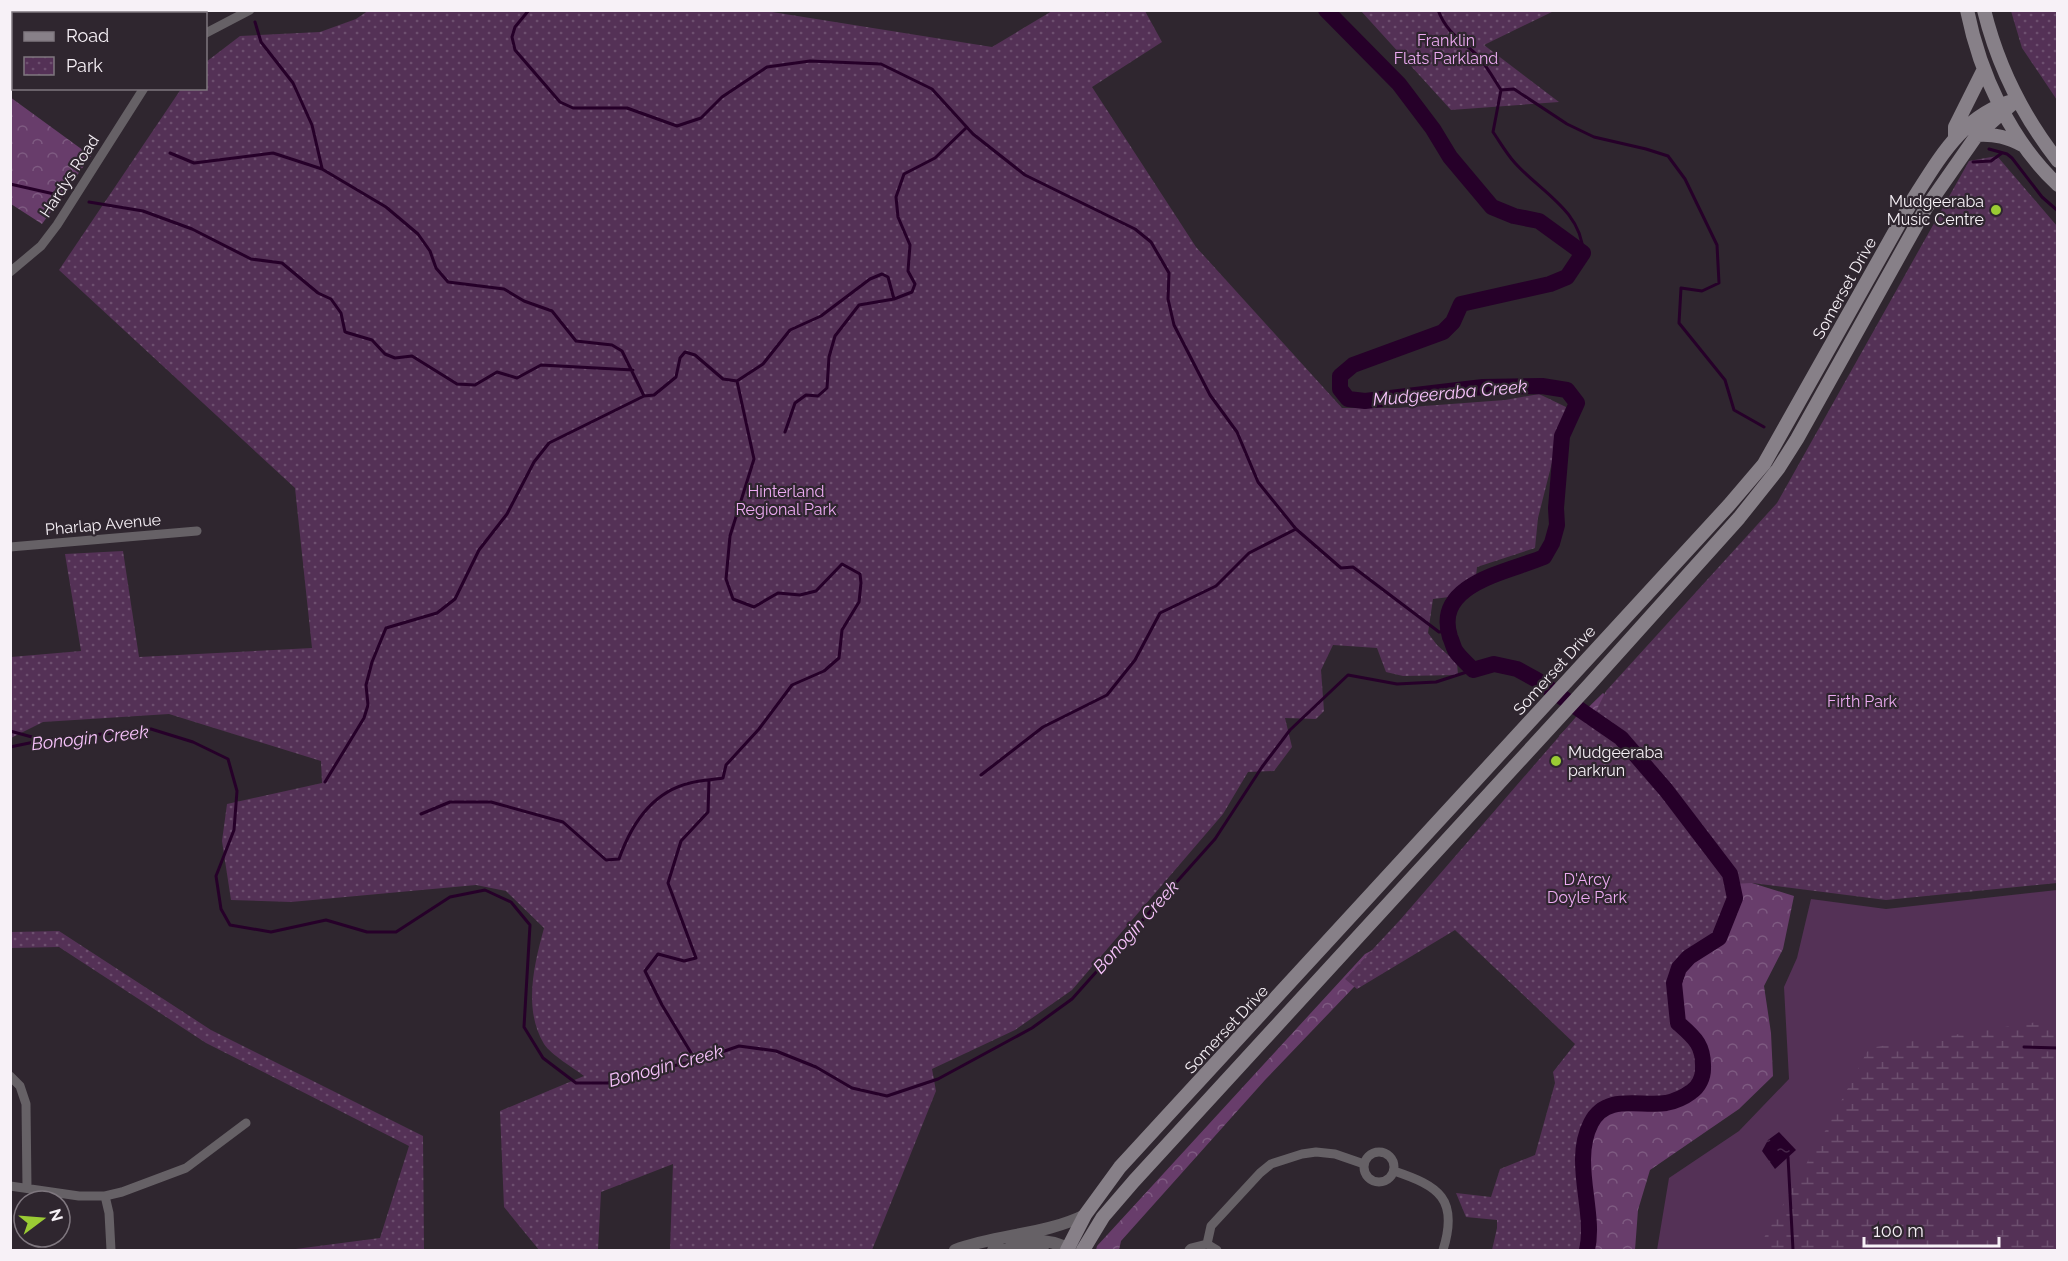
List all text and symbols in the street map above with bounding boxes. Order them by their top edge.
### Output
legend [12,12,207,90]
text: Road [66,25,109,46]
park label: Franklin Flats Parkland [1394,31,1498,68]
text: Park [66,55,103,76]
street label: Hardys Road [36,131,103,221]
place label: Mudgeeraba Music Centre [1887,192,1984,229]
marker: Mudgeeraba Music Centre [1989,203,2003,217]
street label: Somerset Drive [1809,234,1880,343]
water label: Mudgeeraba Creek [1372,375,1529,410]
park label: Hinterland Regional Park [735,482,837,519]
street label: Pharlap Avenue [44,510,162,539]
street label: Somerset Drive [1509,622,1599,719]
park label: Firth Park [1827,692,1898,711]
water label: Bonogin Creek [30,721,150,754]
place label: Mudgeeraba parkrun [1568,743,1663,780]
marker: Mudgeeraba parkrun [1549,754,1563,768]
park label: D'Arcy Doyle Park [1547,870,1627,907]
water label: Bonogin Creek [1088,876,1183,977]
street label: Somerset Drive [1181,981,1272,1077]
water label: Bonogin Creek [606,1040,726,1091]
north arrow [12,1189,72,1249]
text: N [45,1207,67,1223]
scale bar [1864,1210,1999,1248]
text: 100 m [1873,1220,1924,1241]

